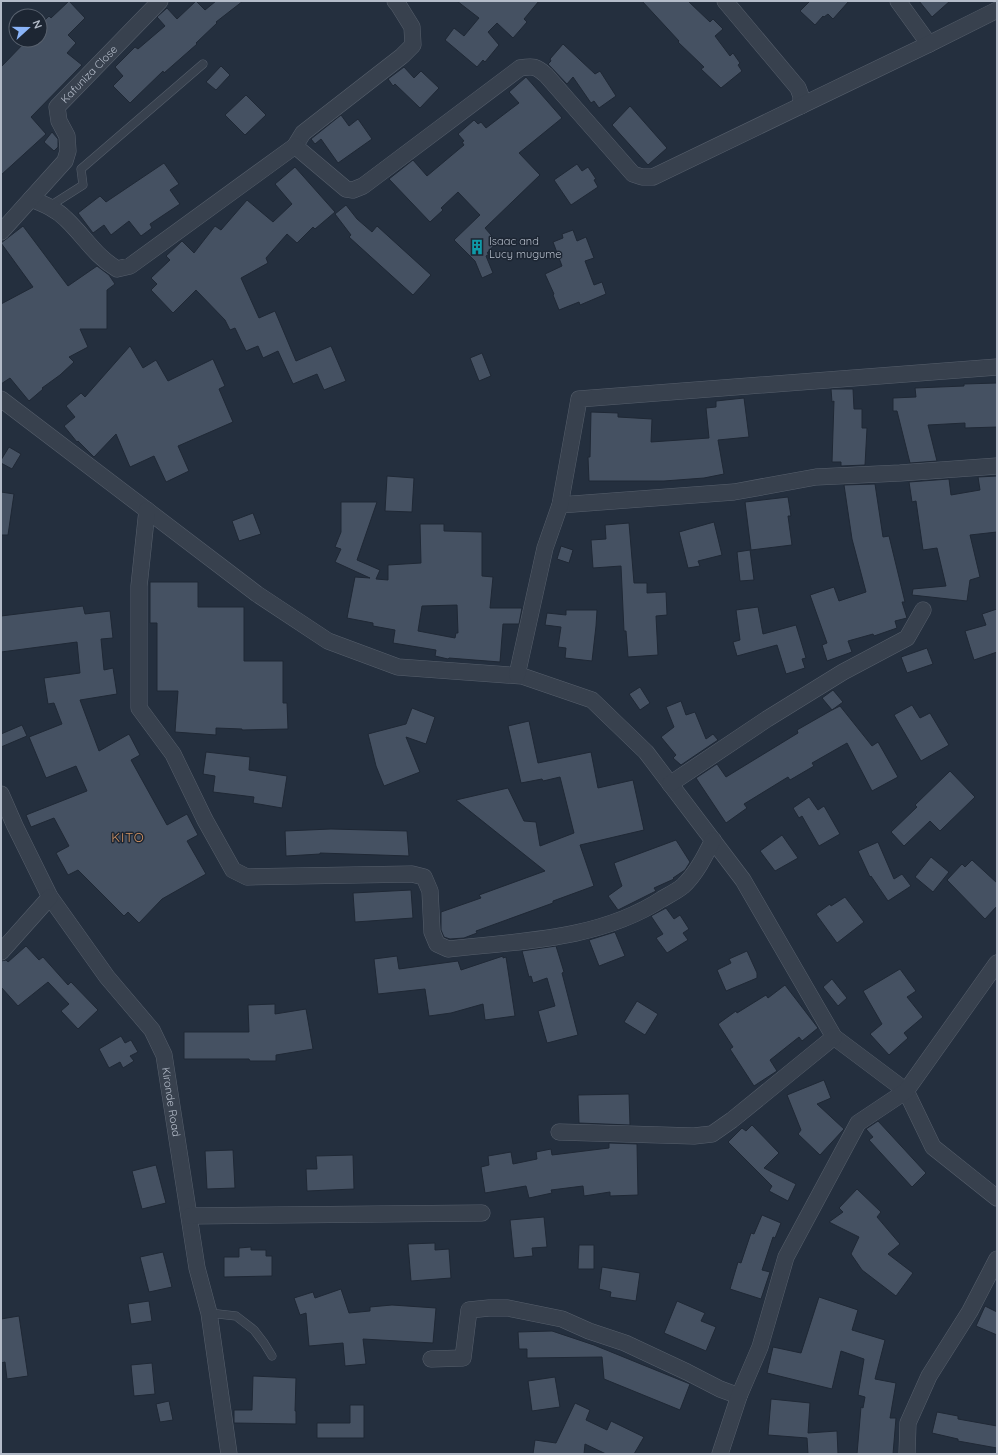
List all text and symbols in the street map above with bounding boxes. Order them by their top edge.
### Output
north arrow [8,8,48,48]
text: N [29,18,45,31]
street label: Kafuniza Close [58,42,120,106]
place label: Isaac and Lucy mugume [489,234,562,261]
building icon: Isaac and Lucy mugume [468,238,486,256]
district label: KITO [111,829,145,845]
street label: Kironde Road [159,1066,184,1138]

